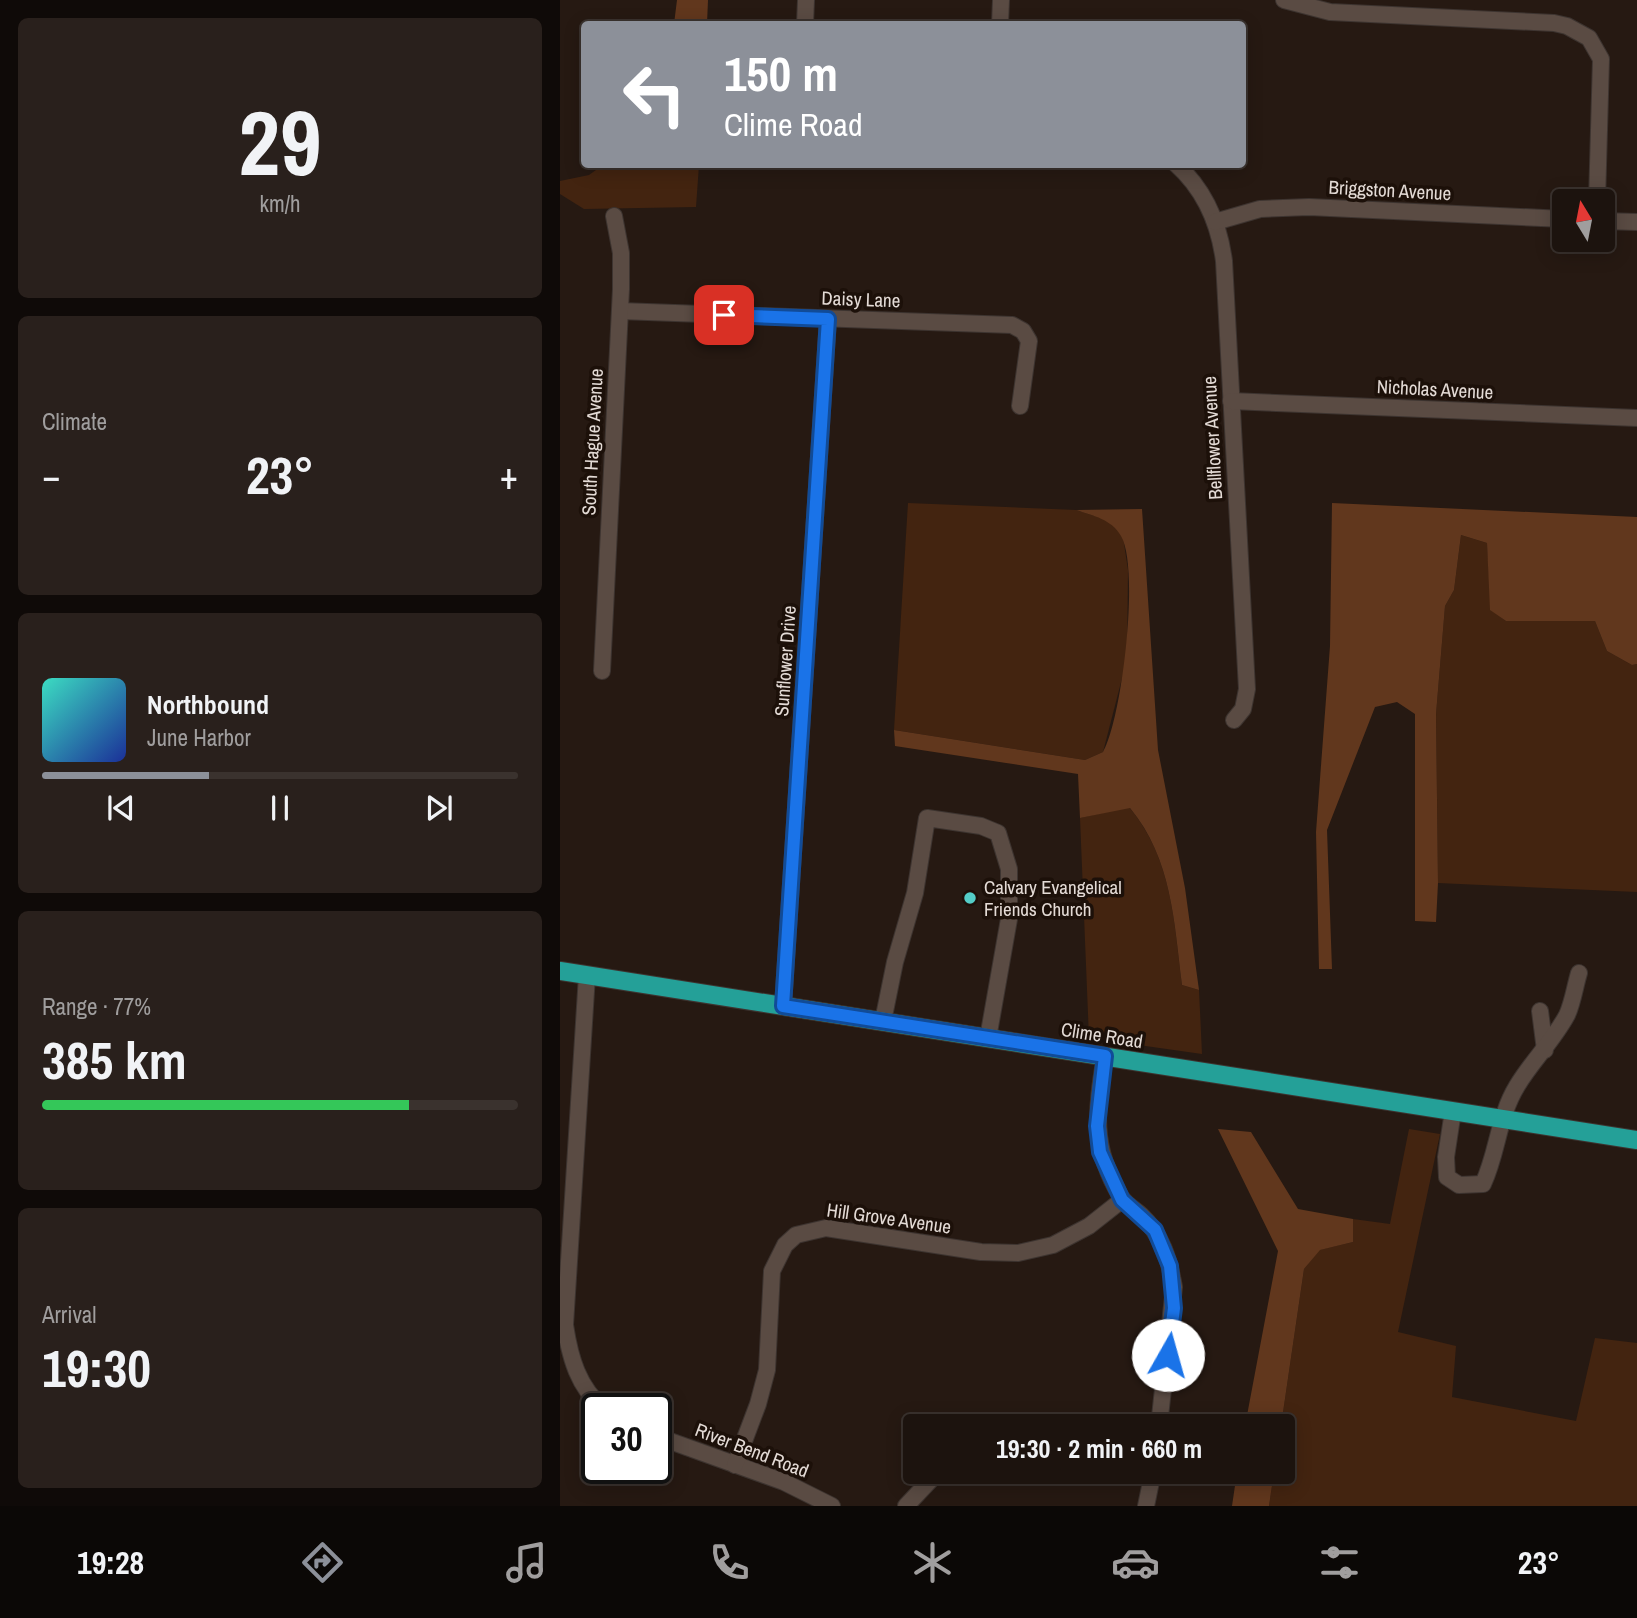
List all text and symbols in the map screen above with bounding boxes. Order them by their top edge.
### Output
text: 150 m [724,40,838,106]
icon: left [609,49,700,140]
text: 29 [239,81,322,203]
text: Clime Road [724,103,863,146]
street label: Briggston Avenue [1328,174,1452,206]
text: km/h [260,188,300,219]
north arrow [1552,189,1615,252]
map controls [1552,189,1615,252]
pin [694,285,754,345]
street label: Daisy Lane [821,285,901,313]
icon: arrive [705,296,743,334]
street label: South Hague Avenue [575,368,609,516]
street label: Nicholas Avenue [1376,373,1494,405]
street label: Bellflower Avenue [1196,376,1228,500]
text: Climate [42,406,107,437]
text: 23° [246,440,314,510]
text: − [42,450,60,501]
text: + [500,450,518,501]
street label: Sunflower Drive [768,605,802,717]
text: Northbound [147,687,269,722]
text: June Harbor [147,722,251,753]
icon: previous [102,789,140,827]
icon: pause [261,789,299,827]
icon: next [420,789,458,827]
place label: Calvary Evangelical Friends Church [984,874,1122,922]
marker: Calvary Evangelical Friends Church [962,890,978,906]
text: Range · 77% [42,991,151,1022]
street label: Clime Road [1059,1016,1145,1054]
text: 385 km [42,1025,187,1095]
street label: Hill Grove Avenue [825,1196,953,1240]
text: Arrival [42,1299,97,1330]
position arrow [1131,1318,1205,1392]
text: 19:30 [42,1333,151,1403]
speed limit sign: 30 [581,1393,672,1484]
street label: River Bend Road [692,1416,812,1484]
text: 19:30 · 2 min · 660 m [996,1431,1202,1466]
icon: directions [298,1538,347,1587]
icon: music [502,1538,551,1587]
icon: phone [705,1538,754,1587]
icon: climate [908,1538,957,1587]
icon: car [1111,1538,1160,1587]
icon: filters [1315,1538,1364,1587]
text: 19:28 [77,1541,144,1584]
text: 23° [1518,1541,1560,1584]

